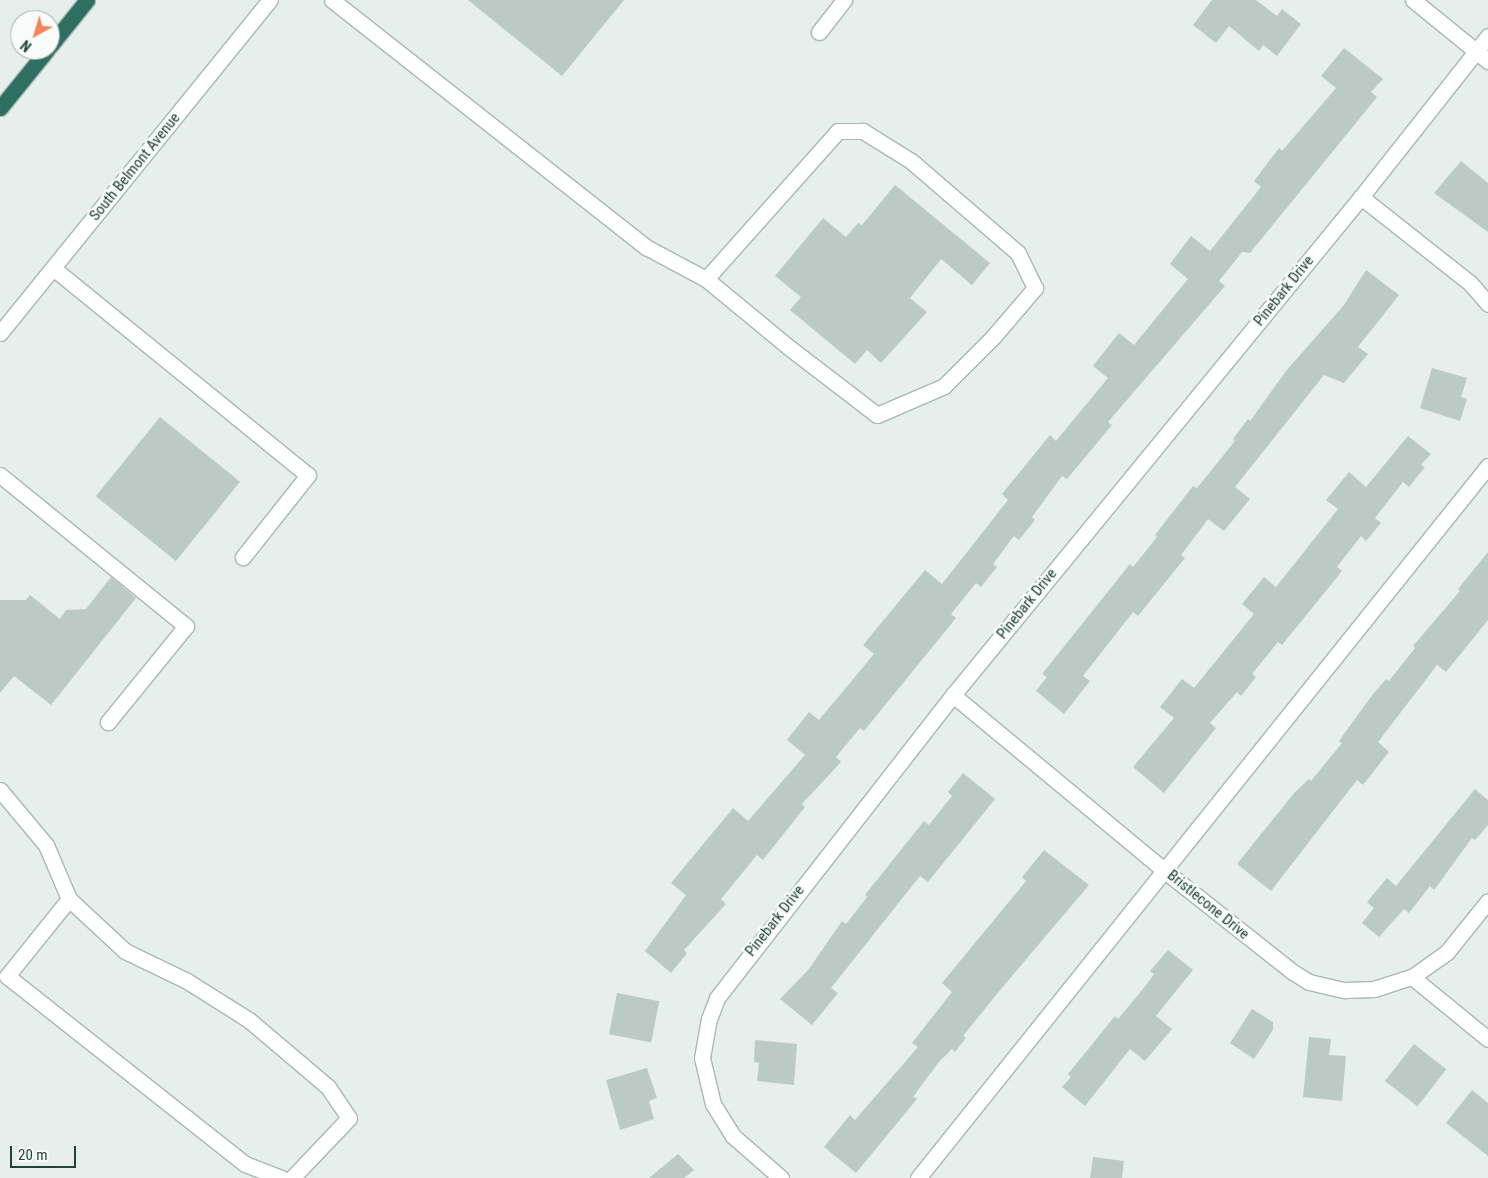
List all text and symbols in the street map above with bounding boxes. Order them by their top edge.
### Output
north arrow [10,10,60,60]
text: N [18,37,35,55]
street label: South Belmont Avenue [86,109,184,225]
street label: Pinebark Drive [1250,252,1318,330]
street label: Pinebark Drive [993,565,1061,643]
street label: Bristlecone Drive [1163,867,1253,943]
street label: Pinebark Drive [742,882,808,960]
scale bar [12,1136,79,1168]
text: 20 m [18,1146,48,1164]

